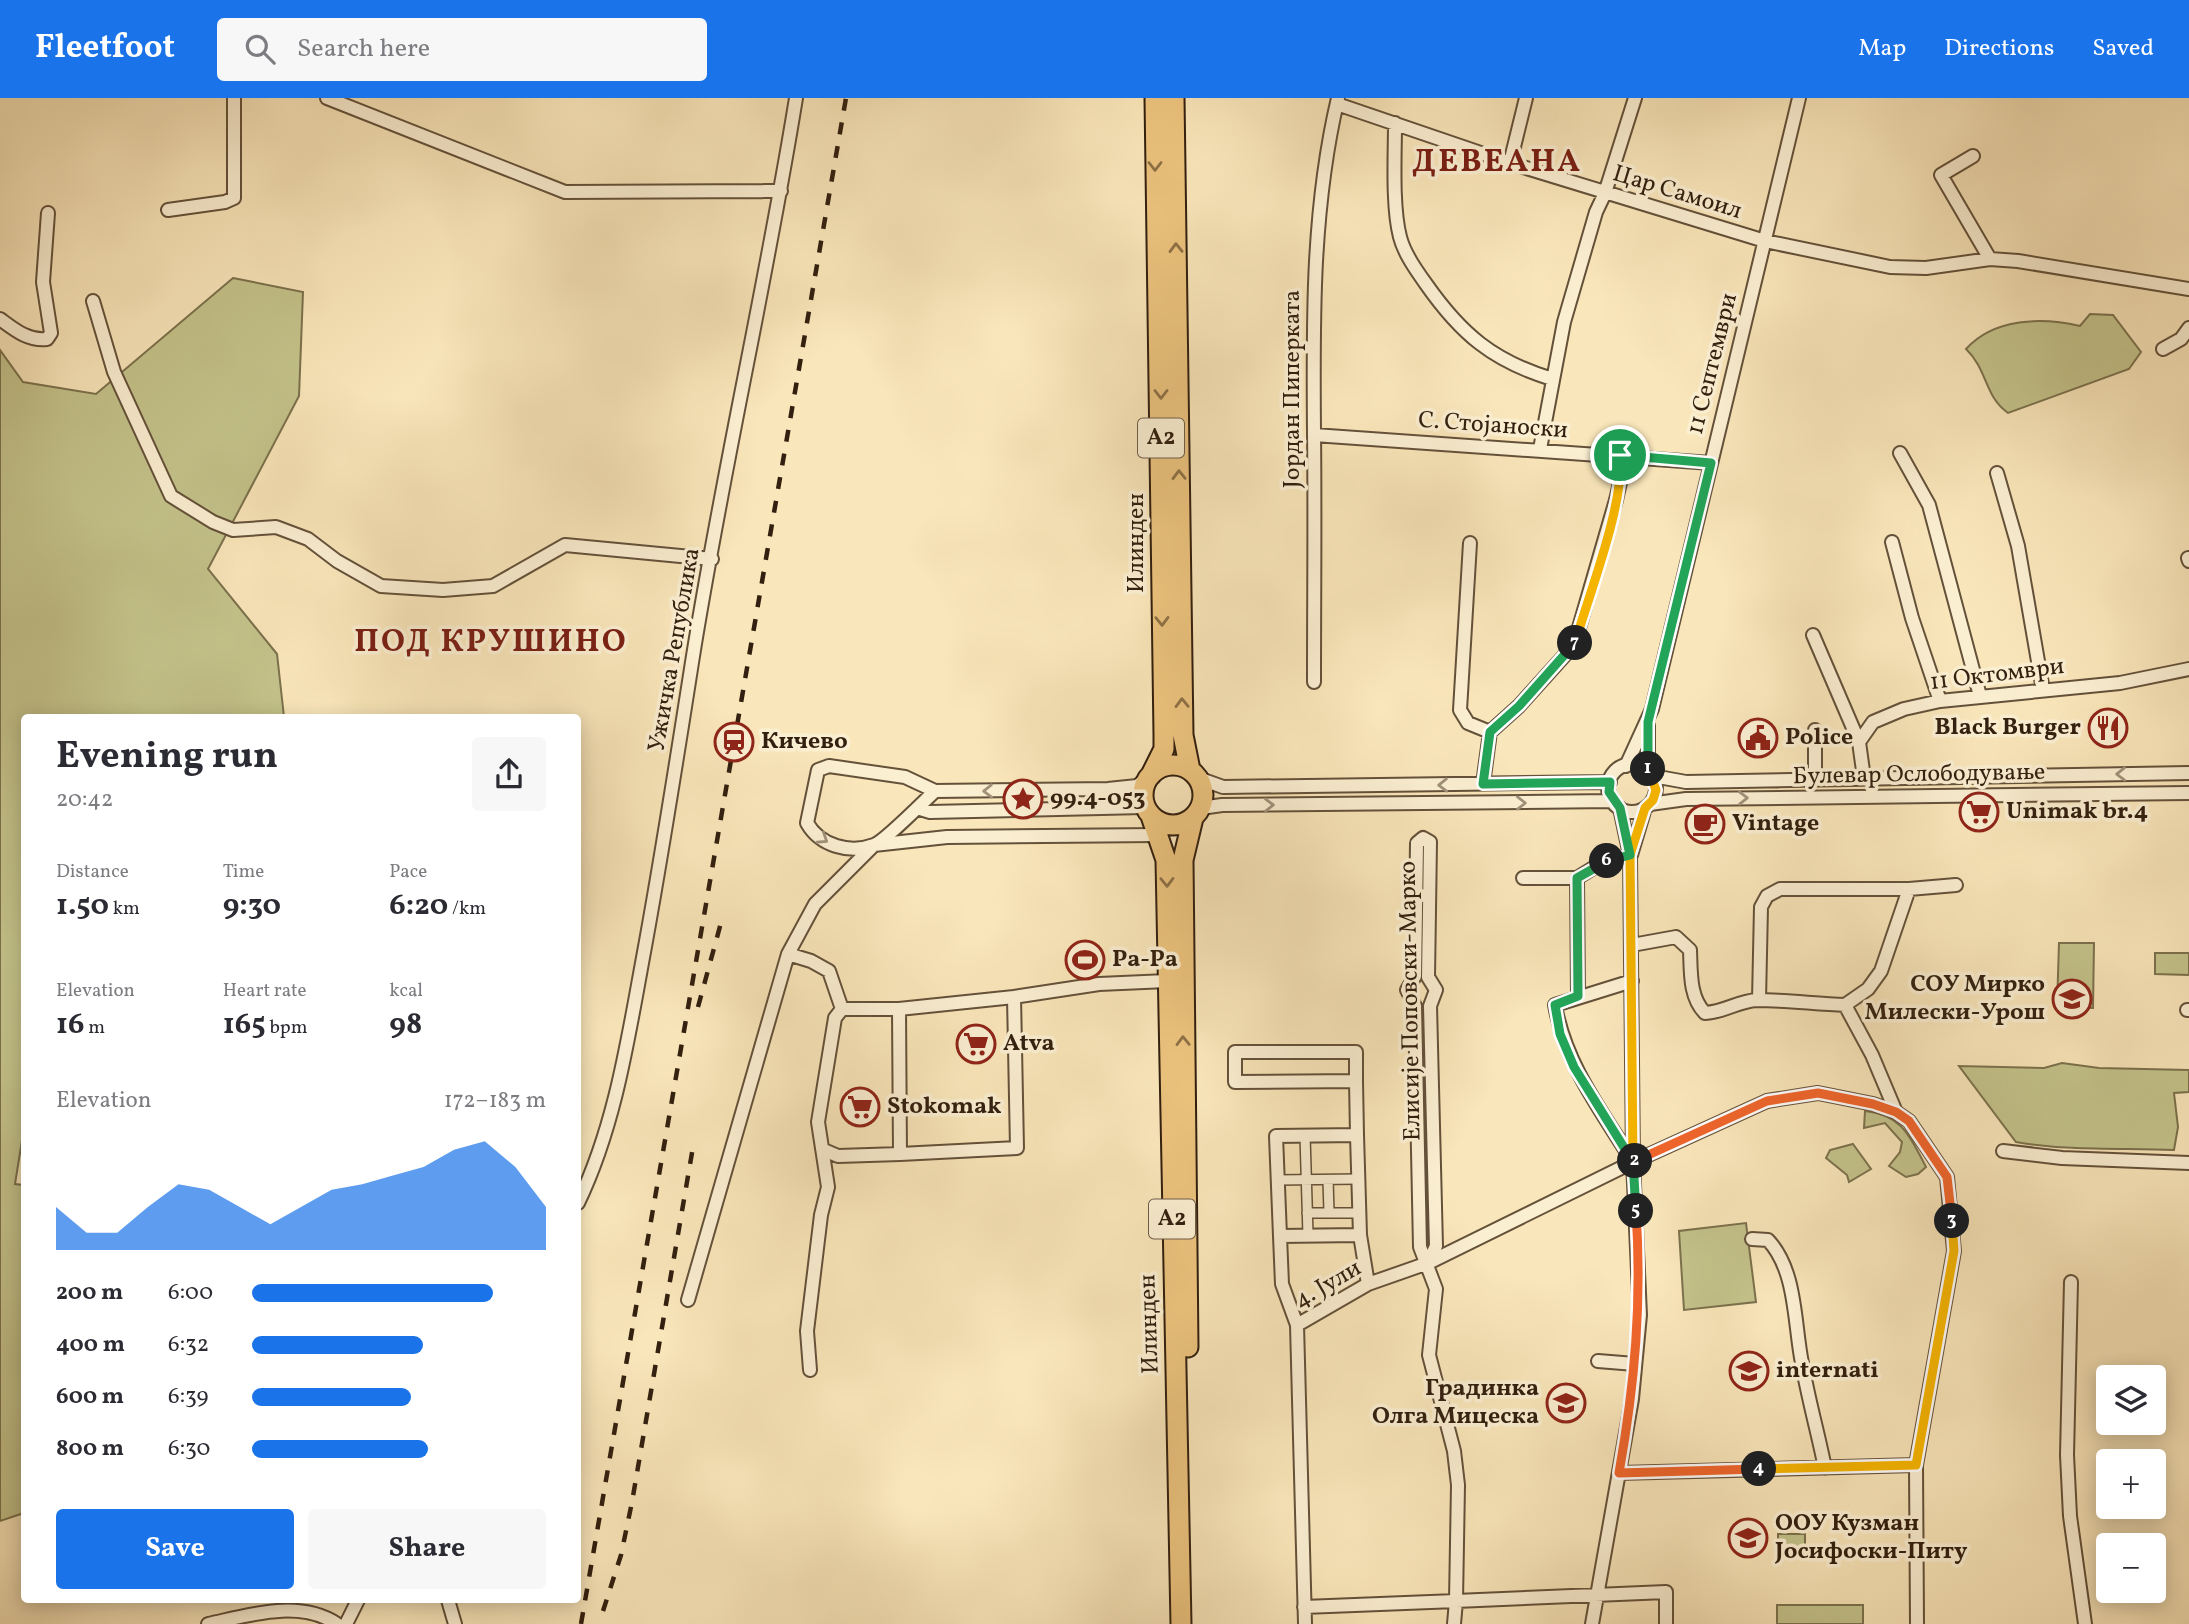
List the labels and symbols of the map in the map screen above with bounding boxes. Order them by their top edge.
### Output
district label: ДЕВЕАНА [1412,141,1582,185]
street label: Цар Самоил [1608,157,1746,229]
one-way arrow [1147,161,1163,172]
one-way arrow [1168,242,1184,253]
street label: Јордан Пиперката [1276,290,1310,488]
street label: 11 Септември [1679,290,1747,438]
one-way arrow [1153,389,1169,399]
street label: С. Стојаноски [1417,404,1569,448]
road number: A2 [1138,418,1184,458]
pin [1590,425,1650,485]
one-way arrow [1172,470,1187,481]
street label: Илинден [1120,493,1154,593]
street label: Ужичка Република [640,545,710,755]
one-way arrow [1155,616,1170,627]
district label: ПОД КРУШИНО [354,621,628,665]
pin: 7 [1558,626,1592,660]
street label: 11 Октомври [1928,650,2066,700]
one-way arrow [1174,697,1190,708]
restaurant icon: Black Burger [2087,707,2129,749]
place label: Black Burger [1934,711,2081,745]
public building icon: Police [1737,717,1779,759]
station icon: Кичево [713,721,755,763]
place label: Police [1785,721,1853,755]
place label: Кичево [761,725,848,759]
pin: 1 [1630,752,1666,786]
street label: Булевар Ослободување [1792,756,2046,794]
one-way arrow [2115,766,2126,782]
one-way arrow [1438,777,1449,792]
place icon: 99.4-053 [1002,778,1044,820]
place label: 99.4-053 [1050,782,1146,816]
one-way arrow [983,783,993,799]
one-way arrow [1738,790,1748,806]
supermarket icon: Unimak br.4 [1958,791,2000,833]
one-way arrow [1515,795,1526,810]
place label: Unimak br.4 [2006,795,2148,829]
one-way arrow [1264,797,1274,813]
cafe icon: Vintage [1684,803,1726,845]
place label: Vintage [1732,807,1819,841]
one-way arrow [815,831,828,844]
pin: 6 [1590,844,1624,878]
street label: Елисије Поповски-Марко [1392,861,1430,1141]
one-way arrow [1159,877,1174,888]
sports icon: Ра-Ра [1064,939,1106,981]
place label: Ра-Ра [1112,943,1178,977]
place label: СОУ Мирко Милески-Урош [1865,968,2045,1030]
school or university icon: СОУ Мирко Милески-Урош [2051,978,2093,1020]
supermarket icon: Atva [955,1023,997,1065]
place label: Atva [1003,1027,1055,1061]
one-way arrow [1175,1036,1191,1046]
supermarket icon: Stokomak [839,1086,881,1128]
place label: Stokomak [887,1090,1002,1124]
pin: 2 [1618,1144,1652,1178]
pin: 5 [1618,1194,1654,1228]
road number: A2 [1149,1200,1195,1238]
pin: 3 [1934,1204,1969,1238]
street label: 4. Јули [1288,1252,1368,1318]
street label: Илинден [1131,1273,1169,1375]
school or university icon: internati [1728,1350,1770,1392]
place label: internati [1776,1354,1879,1388]
place label: Градинка Олга Мицеска [1372,1372,1539,1434]
school or university icon: Градинка Олга Мицеска [1545,1382,1587,1424]
pin: 4 [1742,1452,1776,1486]
place label: ООУ Кузман Јосифоски-Питу [1774,1507,1968,1569]
school or university icon: ООУ Кузман Јосифоски-Питу [1727,1517,1769,1559]

